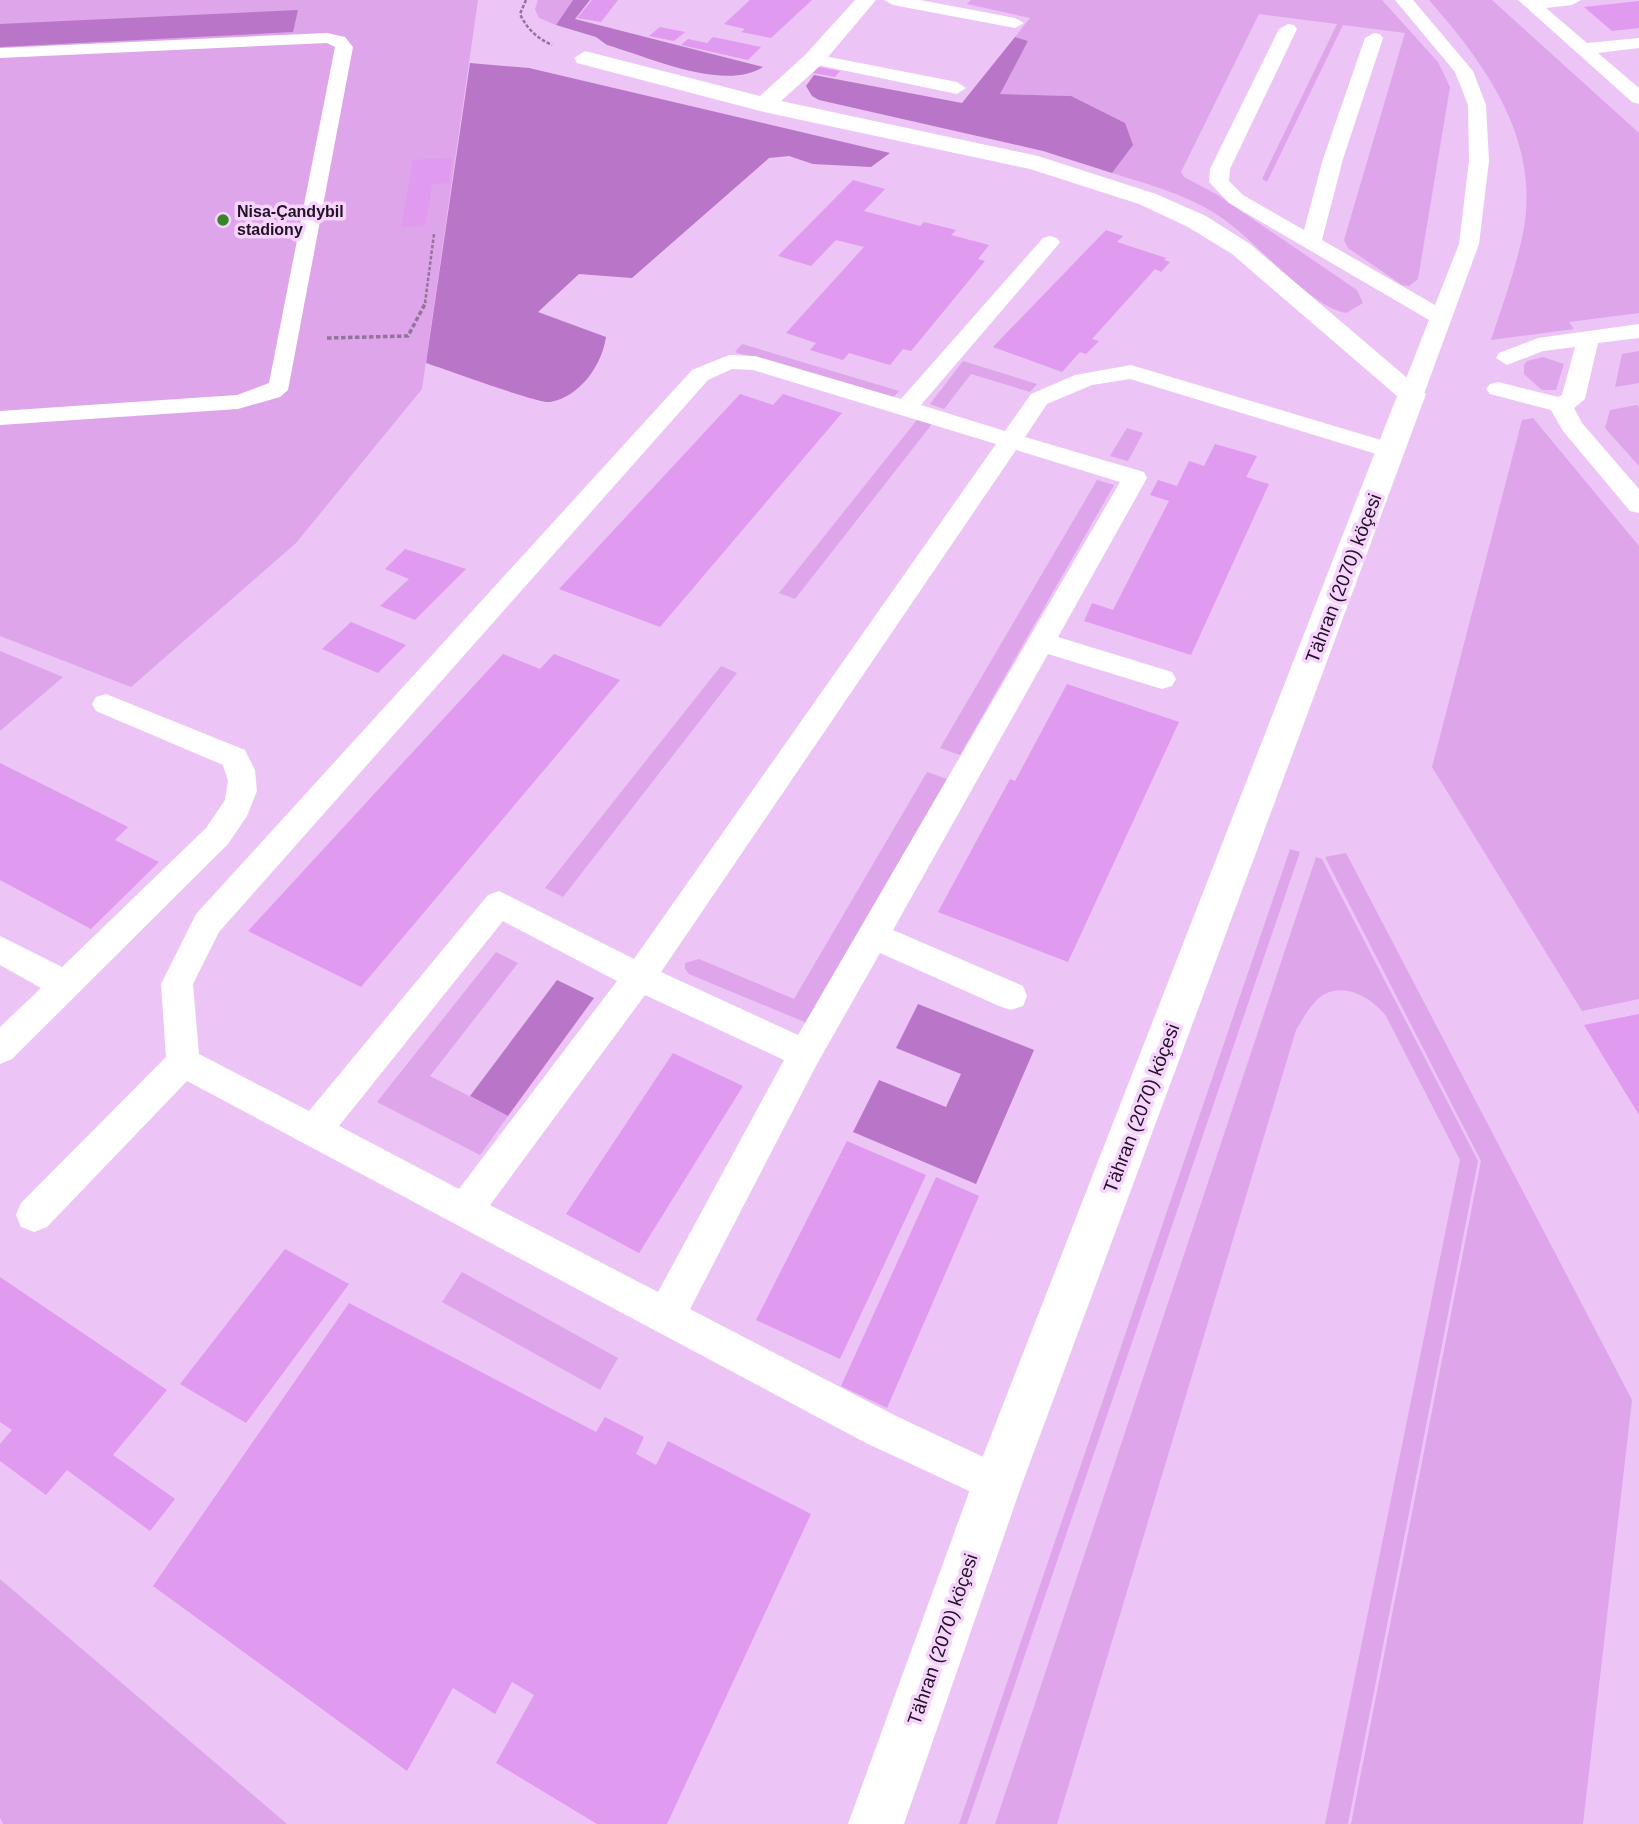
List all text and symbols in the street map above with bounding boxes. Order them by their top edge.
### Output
place label: Nisa-Çandybil stadiony [237,203,344,238]
marker: Nisa-Çandybil stadiony [215,212,231,228]
street label: Tähran (2070) köçesi [1301,491,1385,666]
street label: Tähran (2070) köçesi [1099,1021,1183,1196]
street label: Tähran (2070) köçesi [903,1551,982,1727]

